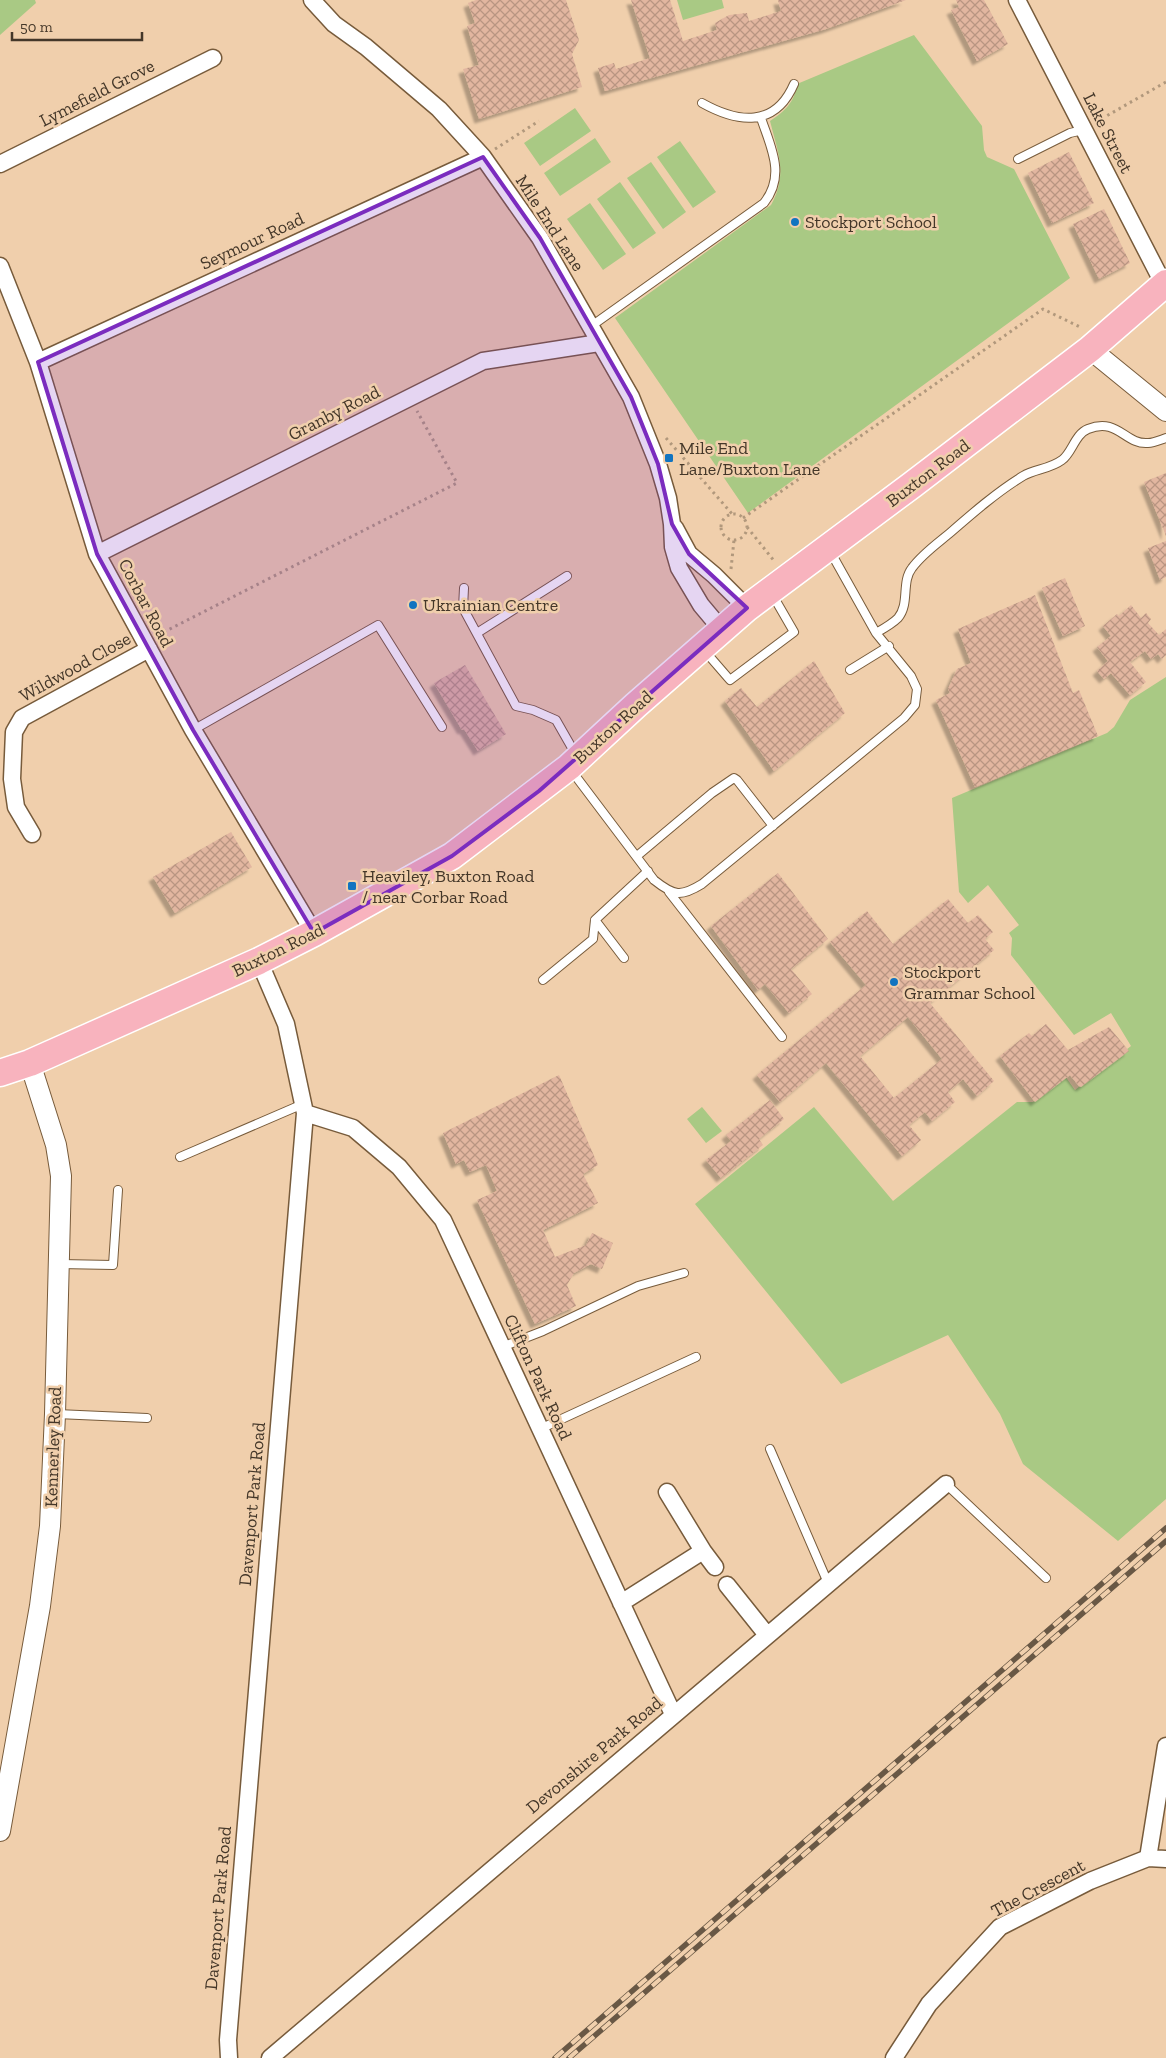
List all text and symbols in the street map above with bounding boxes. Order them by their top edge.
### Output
scale bar [12,10,142,42]
text: 50 m [20,18,53,36]
street label: Lymefield Grove [36,55,158,131]
street label: Lake Street [1078,89,1138,177]
street label: Mile End Lane [511,171,589,275]
street label: Seymour Road [197,207,307,275]
place label: Stockport School [805,211,937,233]
marker: Stockport School [789,216,801,228]
street label: Granby Road [285,380,384,445]
street label: Buxton Road [882,434,974,512]
place label: Mile End Lane/Buxton Lane [679,437,820,480]
marker: Mile End Lane/Buxton Lane [663,452,675,464]
street label: Corbar Road [114,555,178,651]
place label: Ukrainian Centre [423,594,558,616]
marker: Ukrainian Centre [407,599,419,611]
street label: Wildwood Close [15,627,135,707]
street label: Buxton Road [569,686,657,768]
place label: Heaviley, Buxton Road / near Corbar Road [362,865,534,908]
marker: Heaviley, Buxton Road / near Corbar Road [346,880,358,892]
street label: Buxton Road [229,918,328,982]
place label: Stockport Grammar School [904,961,1035,1004]
marker: Stockport Grammar School [888,976,900,988]
street label: Clifton Park Road [499,1311,577,1443]
street label: Kennerley Road [40,1386,66,1508]
street label: Davenport Park Road [234,1421,270,1587]
street label: Devonshire Park Road [521,1692,667,1818]
street label: Davenport Park Road [200,1825,236,1991]
street label: The Crescent [987,1854,1089,1922]

